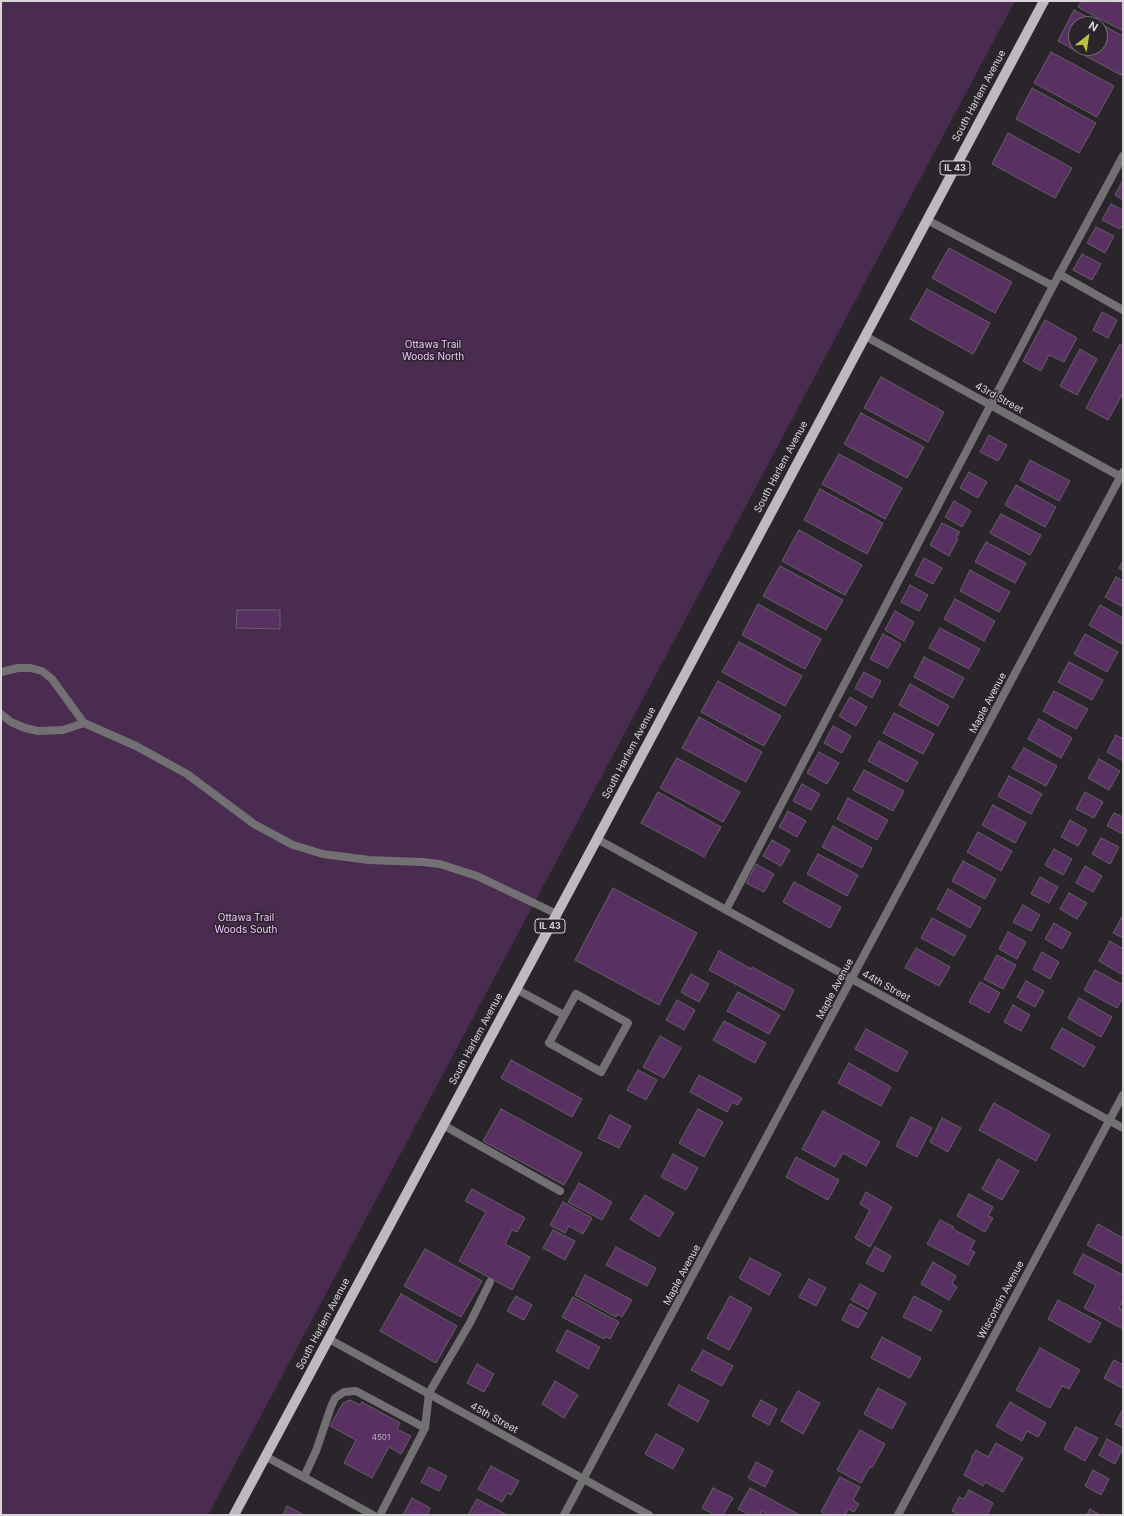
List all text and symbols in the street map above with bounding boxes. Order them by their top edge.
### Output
north arrow [1068,16,1108,56]
text: N [1086,18,1101,35]
street label: South Harlem Avenue [950,48,1008,144]
road number: IL 43 [940,161,970,175]
park label: Ottawa Trail Woods North [402,339,464,362]
street label: 43rd Street [973,380,1025,416]
street label: South Harlem Avenue [752,419,810,515]
street label: Maple Avenue [967,671,1009,735]
street label: South Harlem Avenue [600,705,658,801]
park label: Ottawa Trail Woods South [214,912,278,936]
road number: IL 43 [535,919,565,933]
street label: Maple Avenue [814,957,856,1021]
street label: 44th Street [860,968,912,1004]
street label: South Harlem Avenue [447,991,505,1087]
street label: Maple Avenue [661,1243,703,1307]
street label: Wisconsin Avenue [975,1259,1027,1341]
street label: South Harlem Avenue [294,1276,352,1372]
street label: 45th Street [468,1400,520,1436]
house number: 4501 [372,1433,390,1443]

